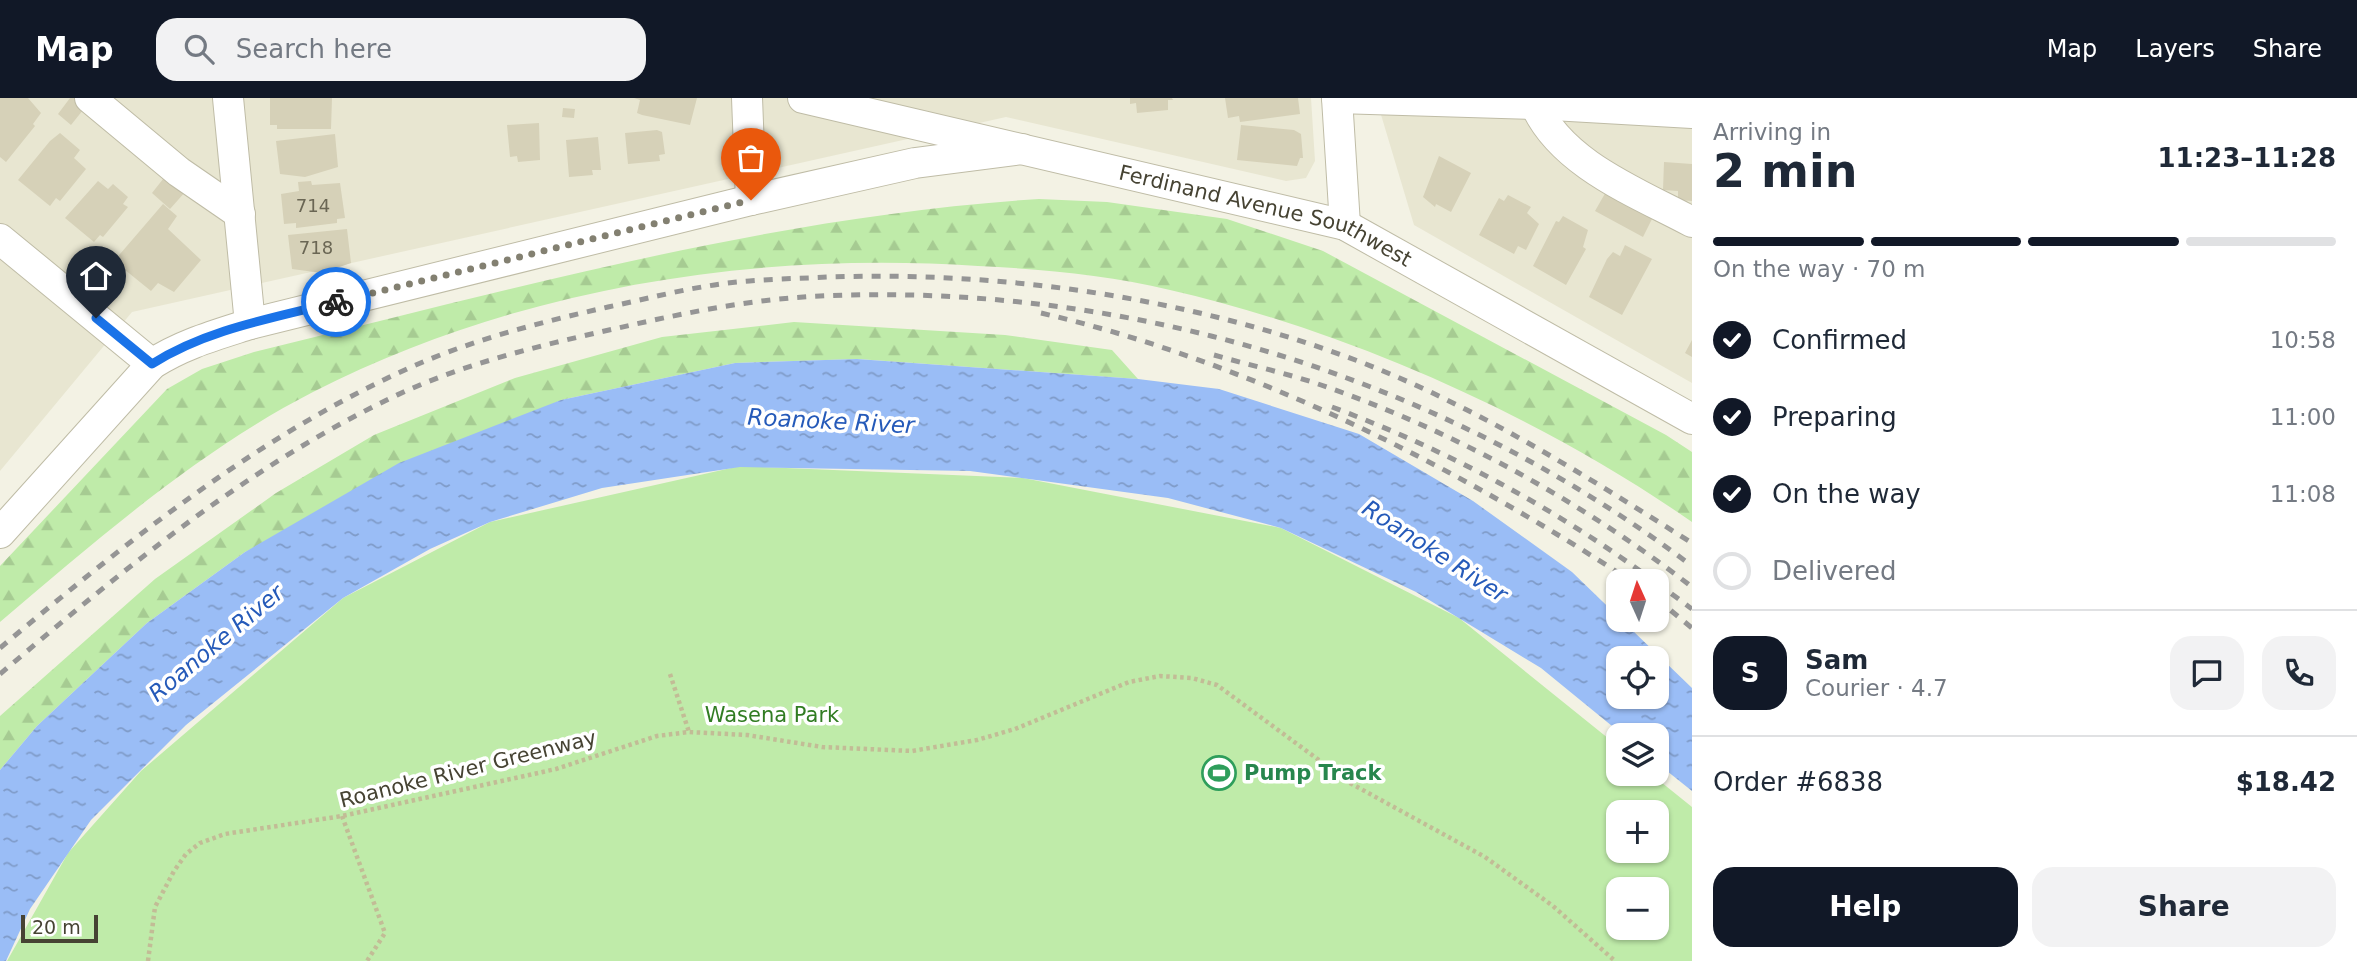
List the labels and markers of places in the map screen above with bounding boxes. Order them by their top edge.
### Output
pin [721,128,781,200]
pin [66,246,126,318]
sports icon: Pump Track [1200,754,1238,792]
place label: Pump Track [1244,761,1383,785]

